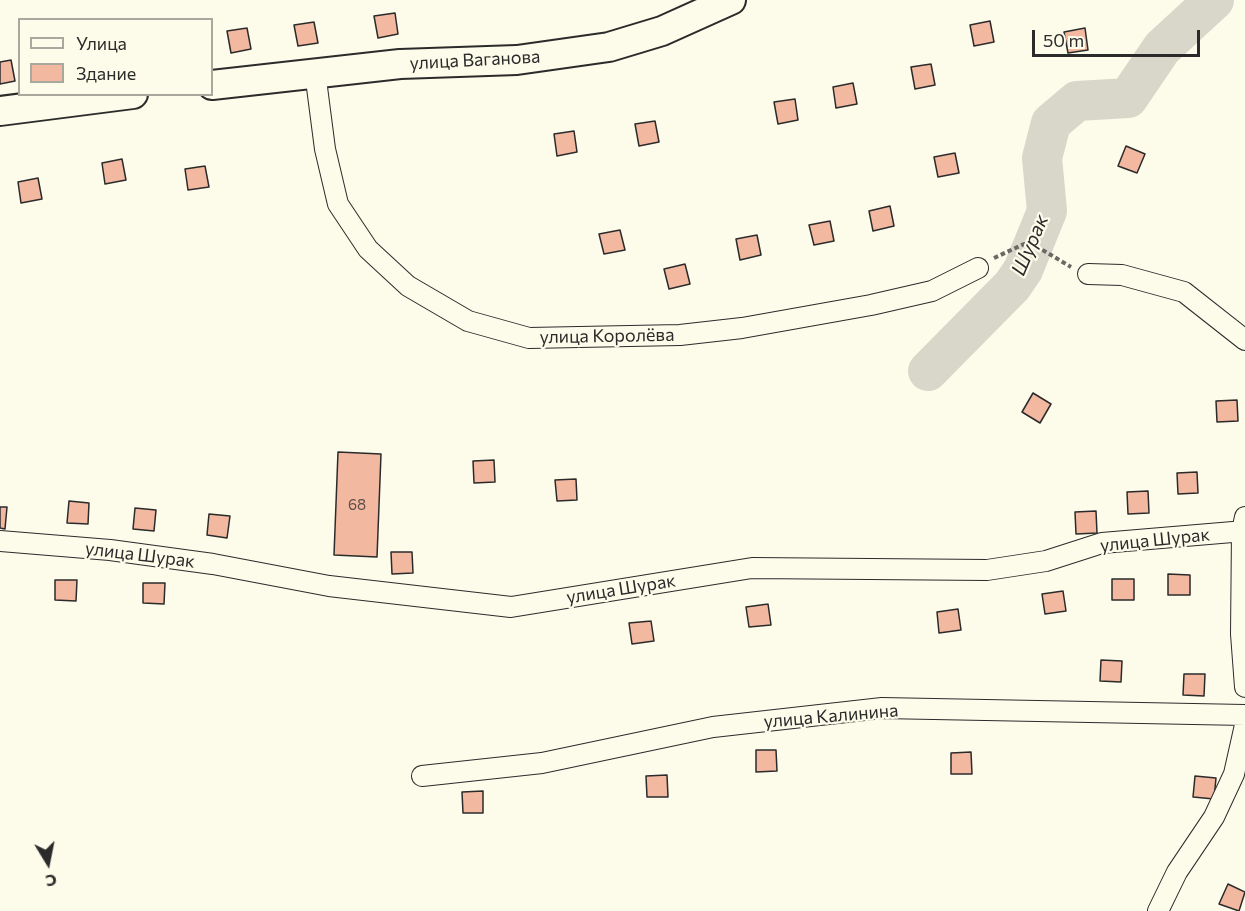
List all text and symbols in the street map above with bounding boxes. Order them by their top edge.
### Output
legend [18,18,213,96]
scale bar [1035,18,1203,56]
text: 50 m [1043,29,1084,51]
text: Улица [76,32,127,54]
street label: улица Ваганова [409,46,541,74]
text: Здание [76,62,136,84]
water label: Шурак [1006,211,1054,279]
street label: улица Королёва [539,324,675,348]
house number: 68 [348,496,366,514]
street label: улица Шурак [1099,523,1211,557]
street label: улица Шурак [84,538,196,572]
street label: улица Шурак [565,570,677,608]
street label: улица Калинина [763,699,899,733]
north arrow [18,833,78,893]
text: С [44,871,58,892]

